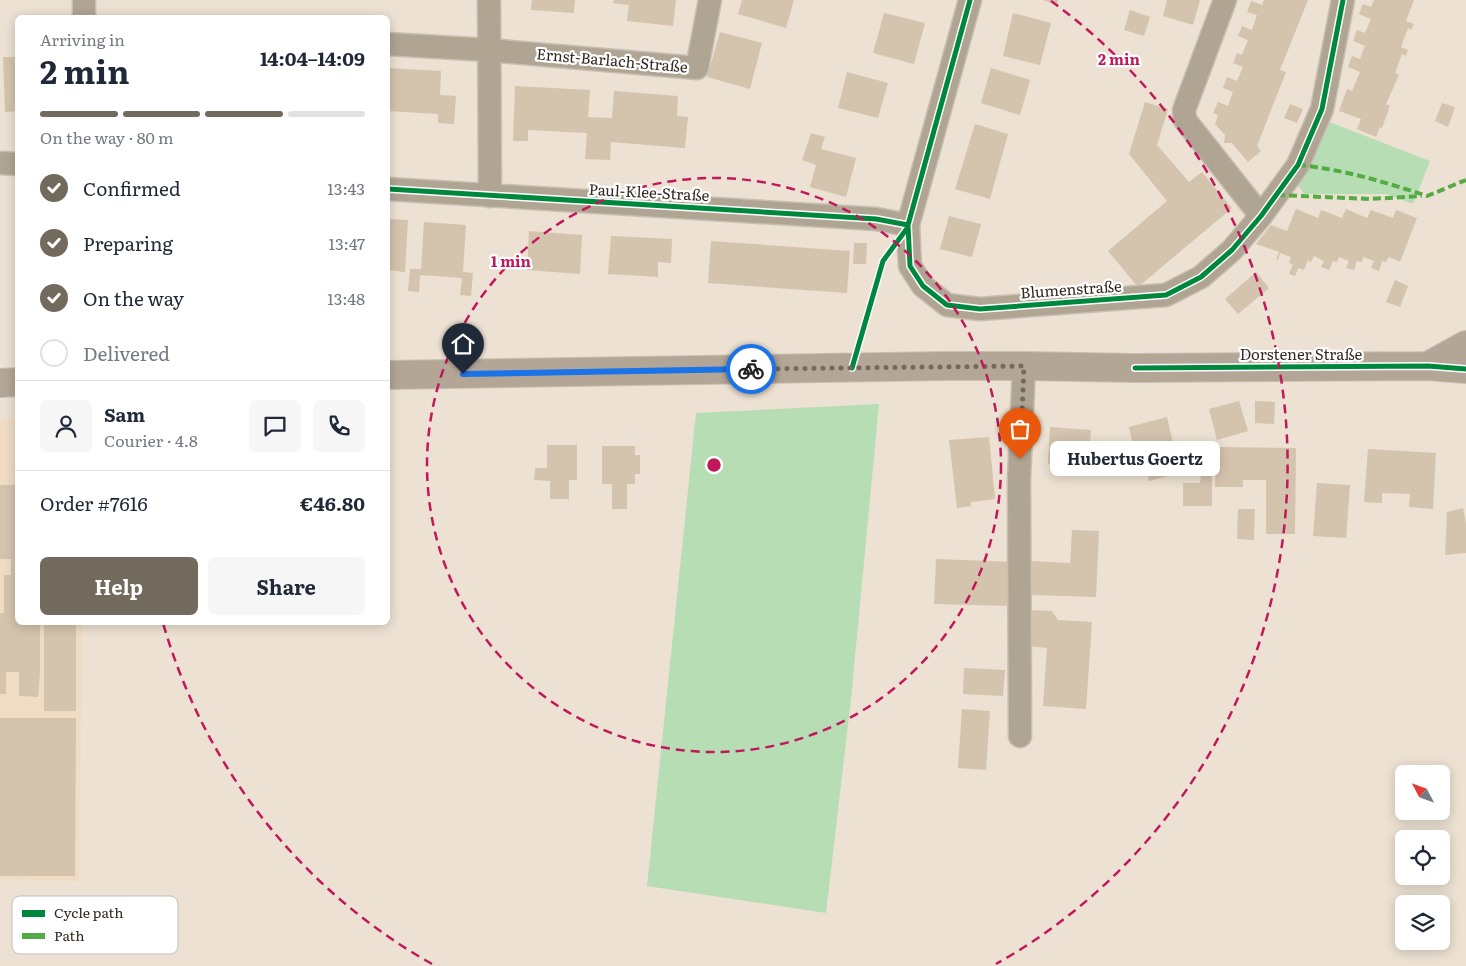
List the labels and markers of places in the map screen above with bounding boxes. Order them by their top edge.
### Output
pin [442,323,484,374]
pin [999,408,1041,459]
callout: Hubertus Goertz [1050,442,1220,476]
centre of rings [705,456,723,474]

